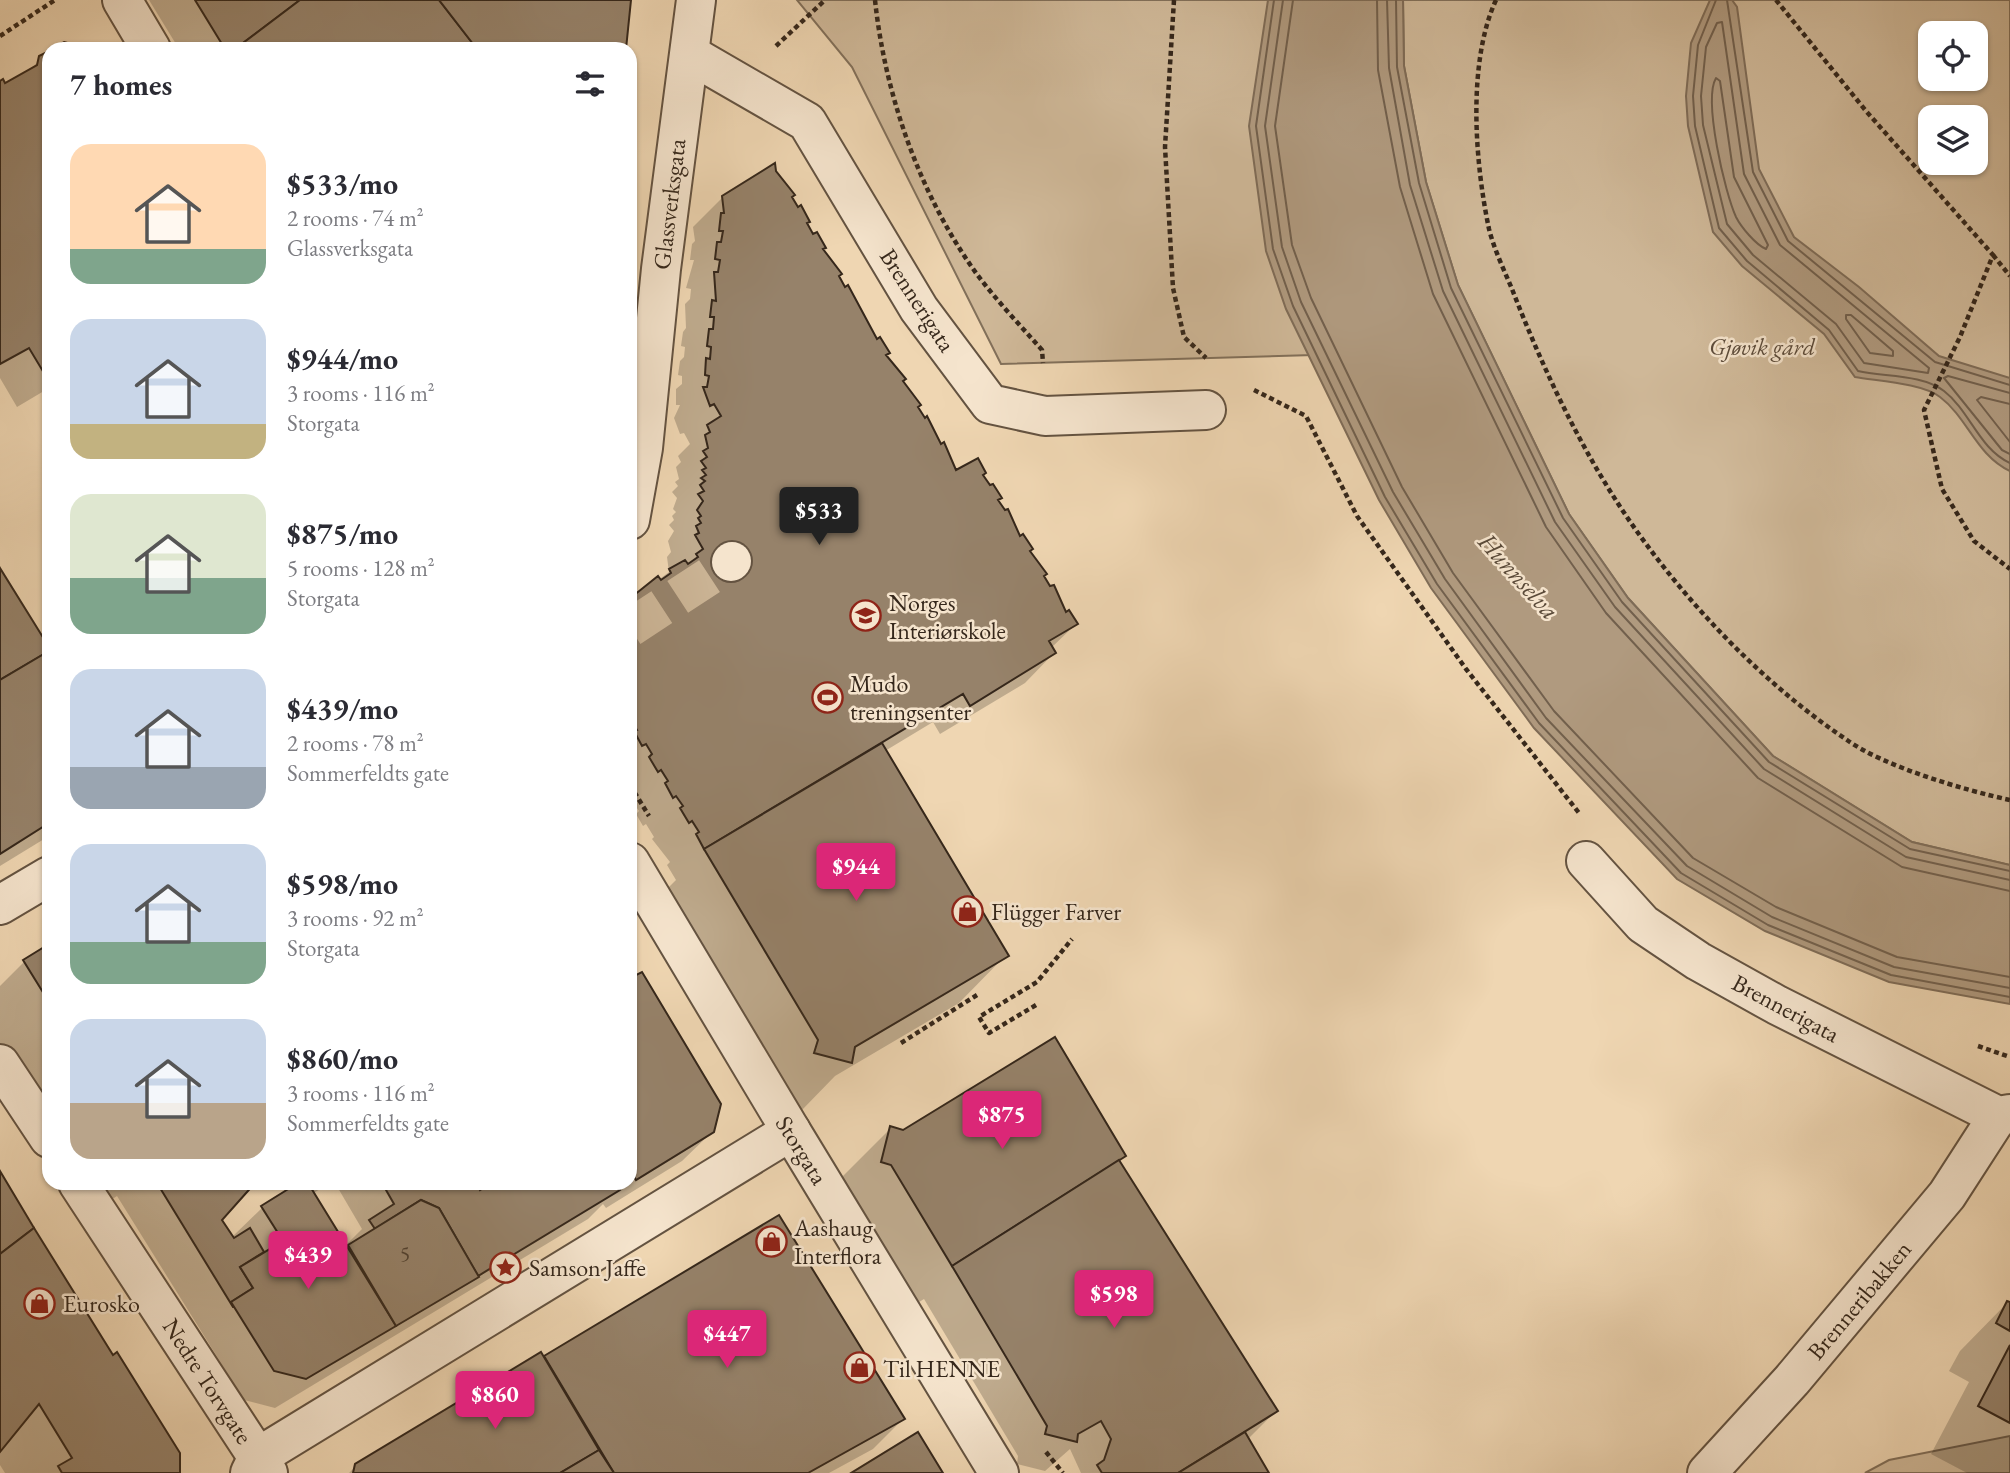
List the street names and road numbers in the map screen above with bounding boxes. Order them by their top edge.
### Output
street label: Glassverksgata [646,136,692,271]
street label: Brennerigata [873,242,963,358]
street label: Brennerigata [1727,967,1845,1049]
street label: Storgata [769,1110,835,1191]
street label: Brenneribakken [1800,1234,1918,1366]
street label: Nedre Torvgate [156,1312,260,1450]

